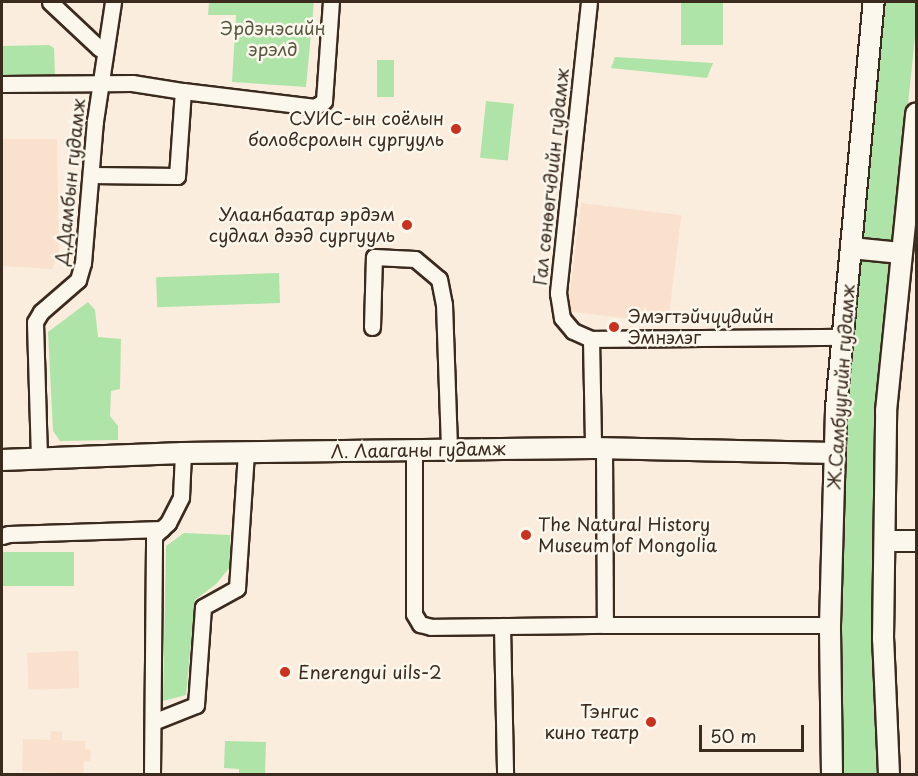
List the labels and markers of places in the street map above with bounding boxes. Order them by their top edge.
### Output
place label: СУИС-ын соёлын боловсролын сургууль [248,108,444,150]
marker: СУИС-ын соёлын боловсролын сургууль [449,122,463,136]
place label: Улаанбаатар эрдэм судлал дээд сургууль [207,204,395,246]
marker: Улаанбаатар эрдэм судлал дээд сургууль [400,218,414,232]
place label: Эмэгтэйчүүдийн Эмнэлэг [628,306,774,348]
marker: Эмэгтэйчүүдийн Эмнэлэг [605,318,623,336]
place label: The Natural History Museum of Mongolia [538,514,716,556]
marker: The Natural History Museum of Mongolia [519,528,533,542]
place label: Enerengui uils-2 [298,661,441,683]
marker: Enerengui uils-2 [276,663,294,681]
place label: Тэнгис кино театр [543,701,639,744]
marker: Тэнгис кино театр [644,715,658,729]

